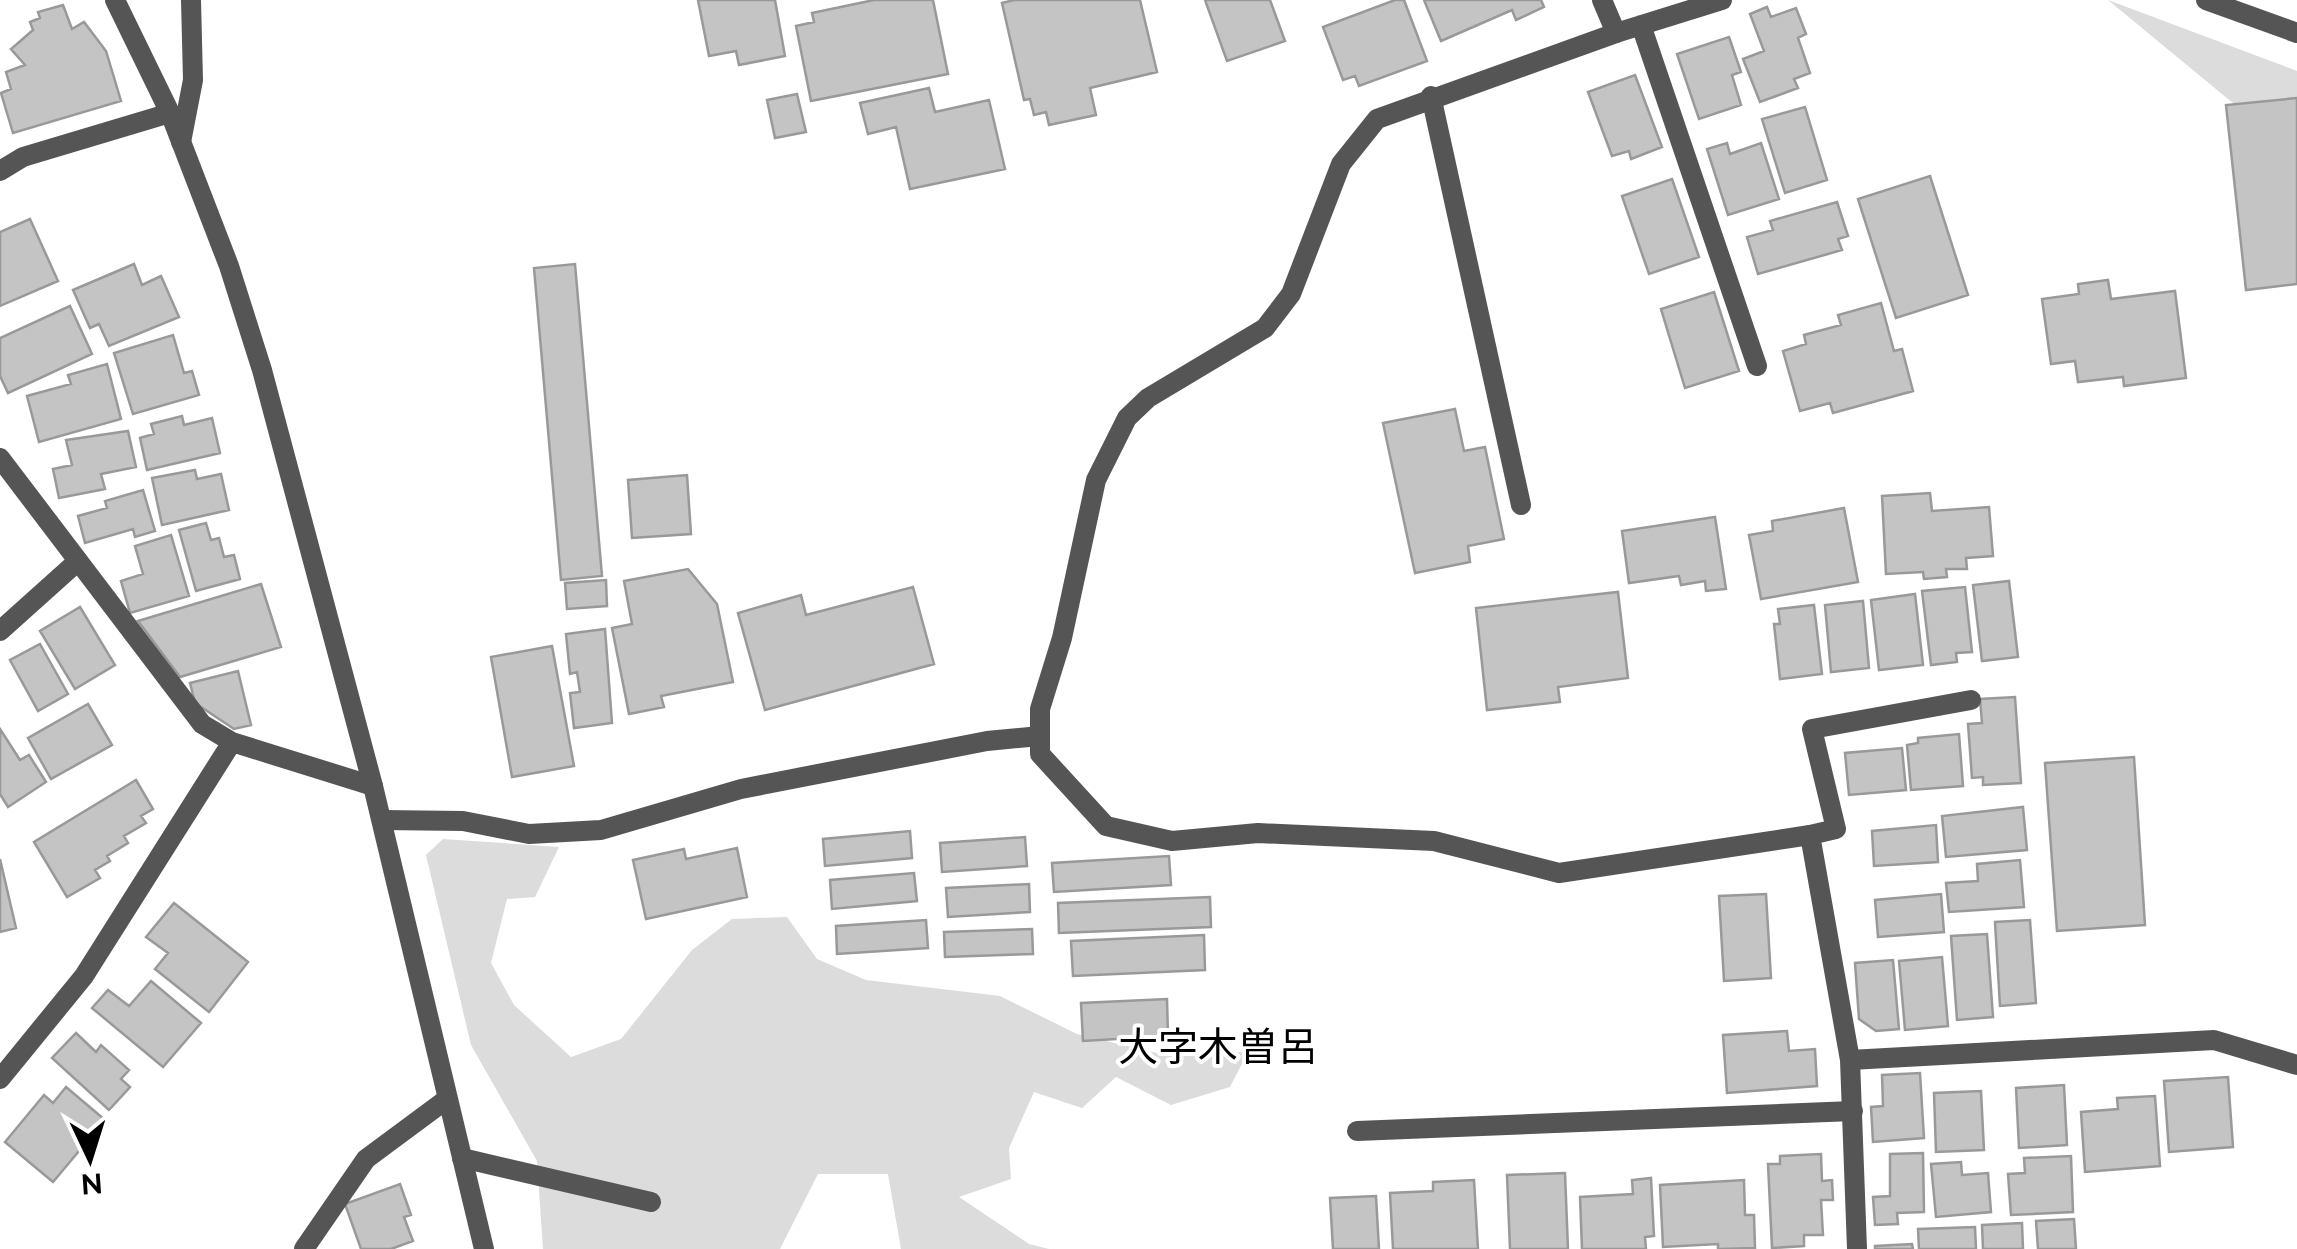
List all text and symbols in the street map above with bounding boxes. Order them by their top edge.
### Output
district label: 大字木曽呂 [1118,1023,1318,1070]
north arrow [40,1109,140,1209]
text: N [80,1166,104,1201]

